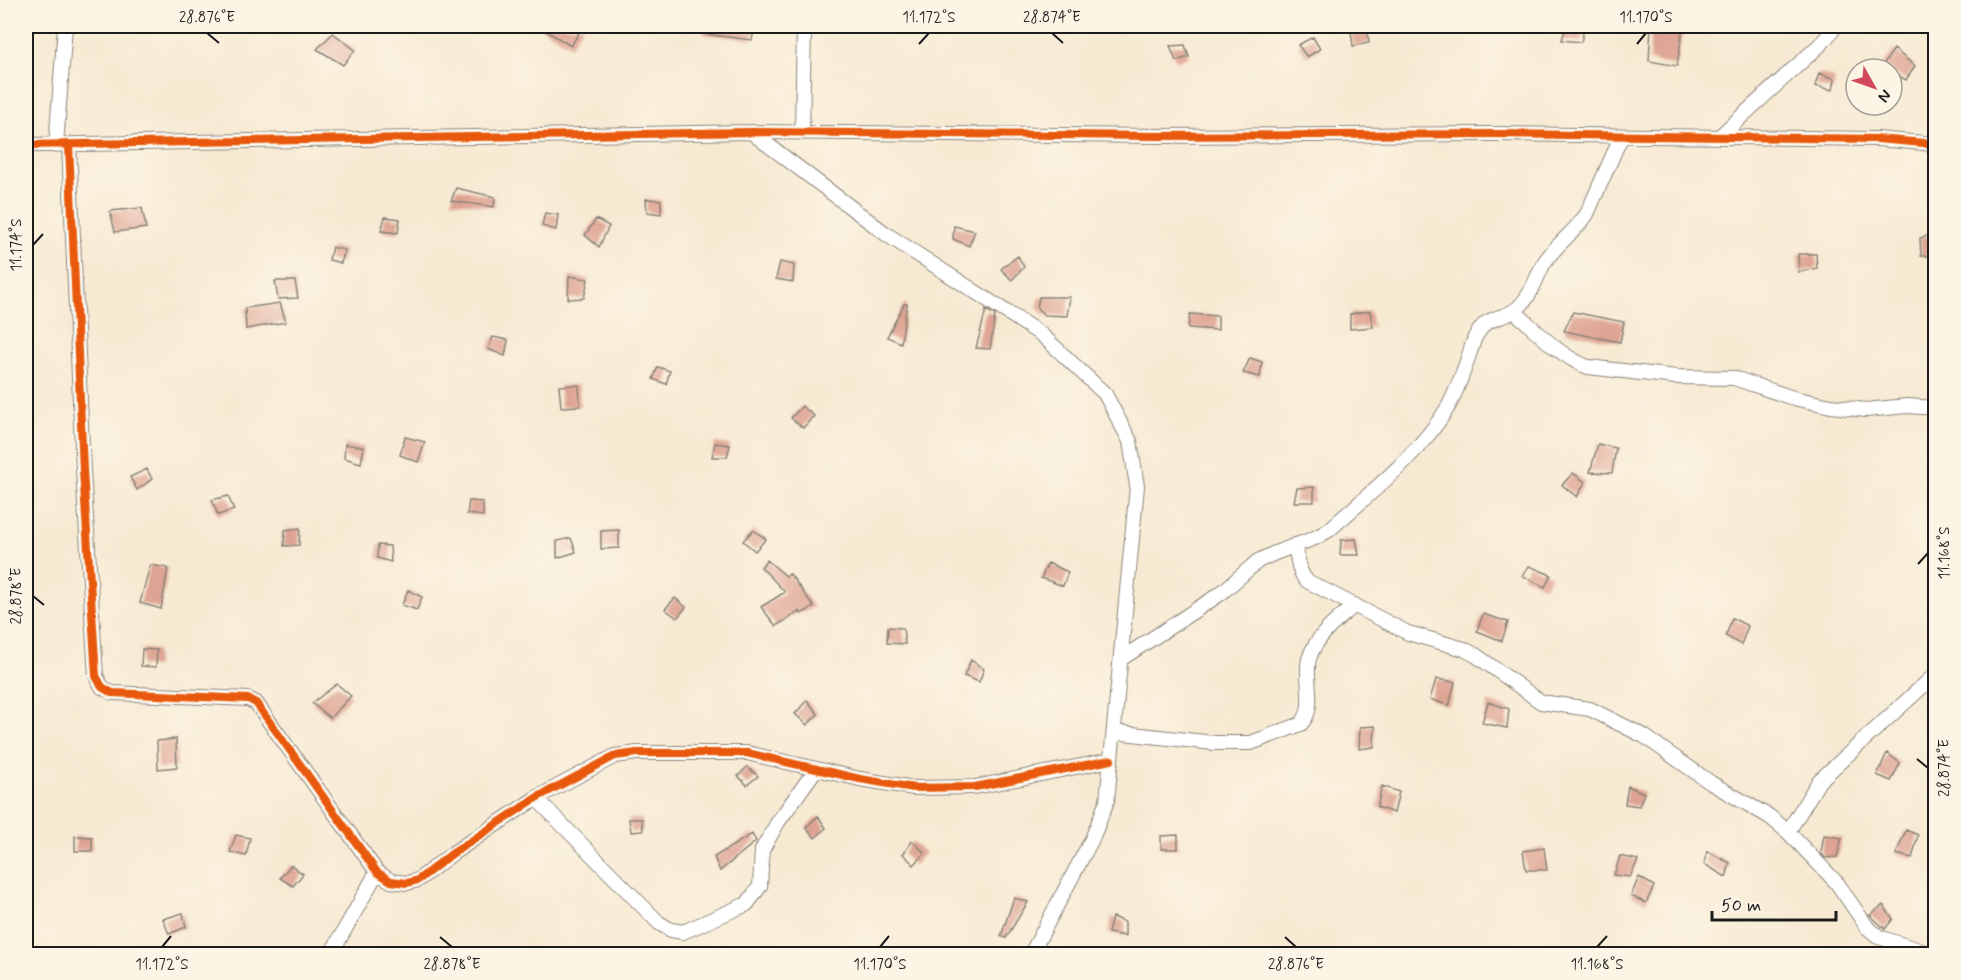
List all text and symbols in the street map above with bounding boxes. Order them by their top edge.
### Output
text: 28.876°E [179,8,235,28]
text: 11.172°S [902,8,956,28]
text: 28.874°E [1023,8,1081,28]
text: 11.170°S [1619,8,1673,28]
north arrow [1844,57,1904,117]
text: N [1873,85,1896,107]
text: 11.174°S [7,218,27,272]
text: 11.168°S [1935,526,1955,580]
text: 28.878°E [7,567,27,625]
text: 28.874°E [1935,739,1955,797]
scale bar [1712,884,1836,922]
text: 50 m [1721,894,1761,918]
text: 11.172°S [135,955,189,975]
text: 28.878°E [423,955,481,975]
text: 11.170°S [853,955,907,975]
text: 28.876°E [1268,955,1324,975]
text: 11.168°S [1570,955,1624,975]

